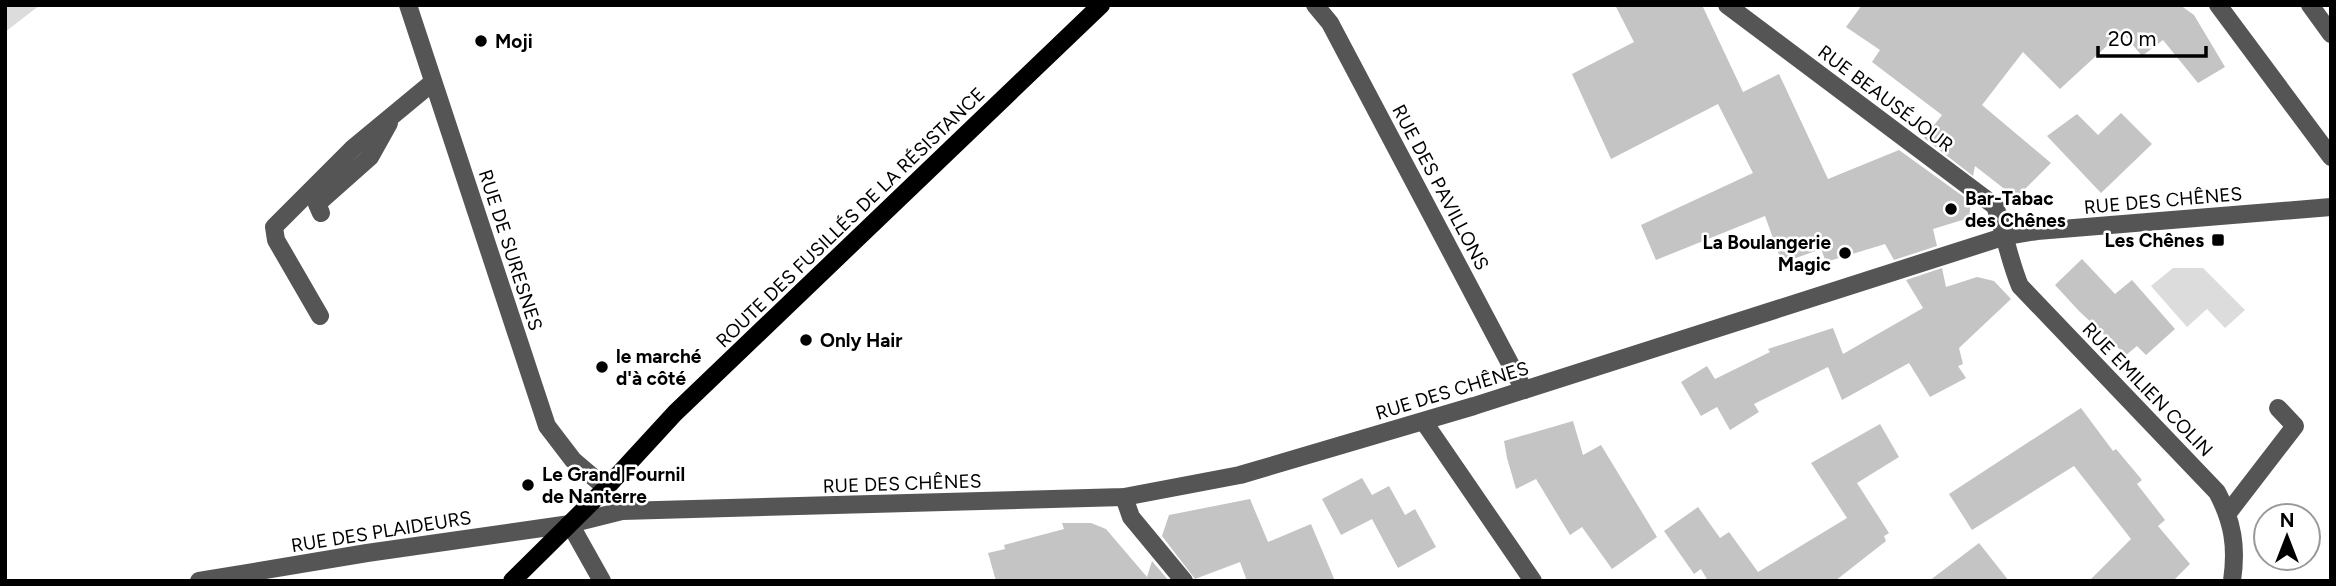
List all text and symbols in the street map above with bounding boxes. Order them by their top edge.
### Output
scale bar [2098,14,2206,58]
text: 20 m [2108,26,2156,51]
place label: Moji [495,30,533,53]
marker: Moji [473,33,489,49]
street label: RUE BEAUSÉJOUR [1814,40,1958,157]
street label: ROUTE DES FUSILLÉS DE LA RÉSISTANCE [711,82,990,352]
street label: RUE DES PAVILLONS [1387,101,1494,274]
street label: RUE DE SURESNES [474,167,547,334]
street label: RUE DES CHÊNES [2083,182,2243,219]
place label: Bar-Tabac des Chênes [1965,187,2066,232]
marker: Bar-Tabac des Chênes [1943,201,1959,217]
place label: Les Chênes [2105,229,2204,252]
place label: La Boulangerie Magic [1702,231,1831,276]
marker: Les Chênes [2210,232,2226,248]
marker: La Boulangerie Magic [1837,245,1853,261]
street label: RUE EMILIEN COLIN [2078,317,2218,461]
place label: Only Hair [820,329,902,352]
marker: Only Hair [798,332,814,348]
place label: le marché d'à côté [616,345,702,390]
street label: RUE DES CHÊNES [1373,356,1531,425]
marker: le marché d'à côté [594,359,610,375]
place label: Le Grand Fournil de Nanterre [542,463,685,508]
street label: RUE DES CHÊNES [822,469,982,498]
marker: Le Grand Fournil de Nanterre [520,477,536,493]
north arrow [2252,502,2322,572]
street label: RUE DES PLAIDEURS [289,506,473,557]
text: N [2280,509,2294,532]

